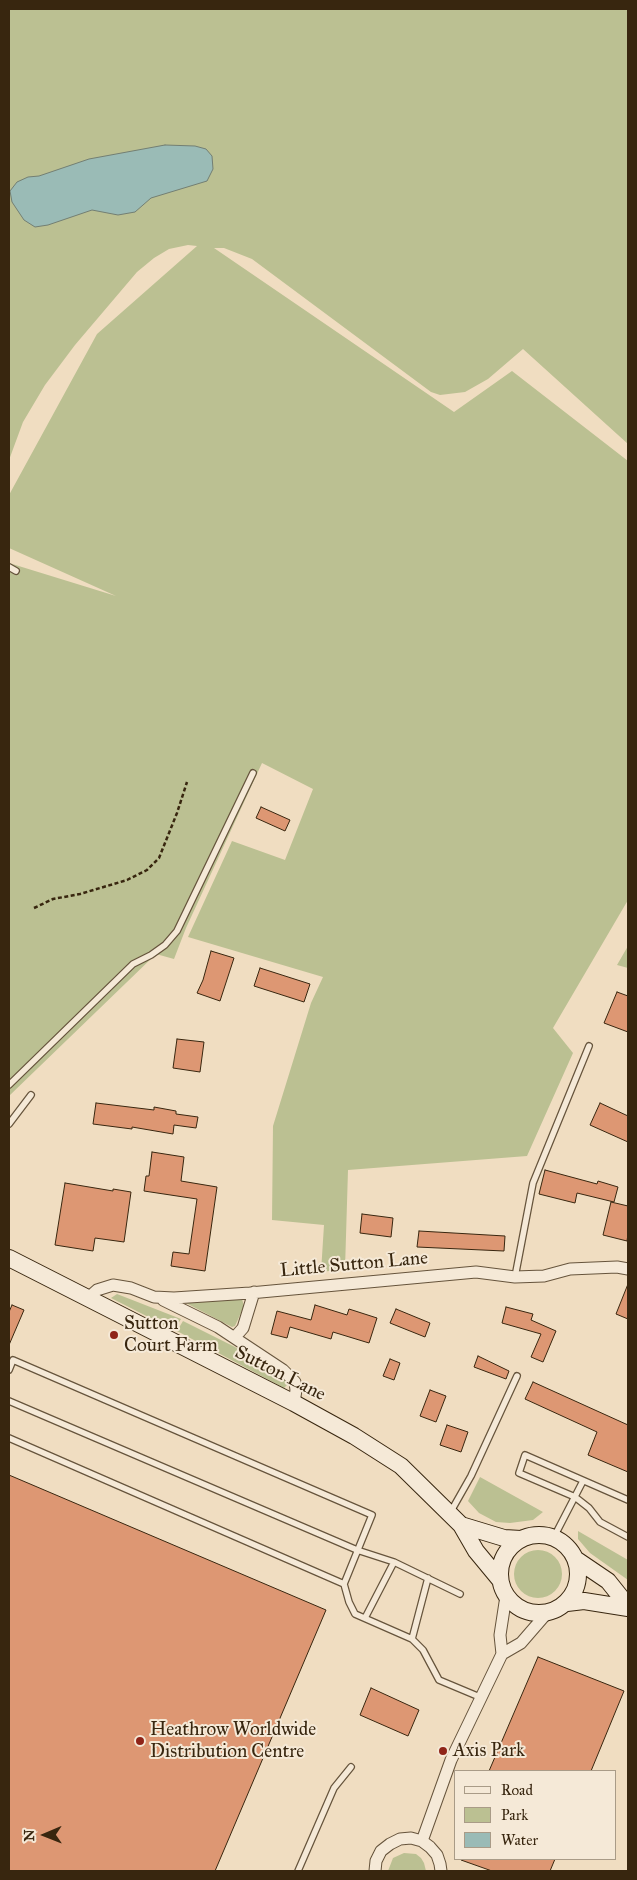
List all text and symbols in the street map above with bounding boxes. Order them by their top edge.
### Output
street label: Little Sutton Lane [279,1247,429,1283]
place label: Sutton Court Farm [124,1313,218,1357]
marker: Sutton Court Farm [108,1329,120,1341]
street label: Sutton Lane [231,1341,329,1407]
place label: Heathrow Worldwide Distribution Centre [150,1719,316,1763]
marker: Heathrow Worldwide Distribution Centre [134,1735,146,1747]
place label: Axis Park [453,1740,525,1762]
marker: Axis Park [437,1745,449,1757]
legend [454,1770,617,1860]
text: Road [501,1781,533,1799]
text: Park [501,1806,528,1824]
north arrow [20,1810,70,1860]
text: N [21,1829,38,1841]
text: Water [501,1831,538,1849]

